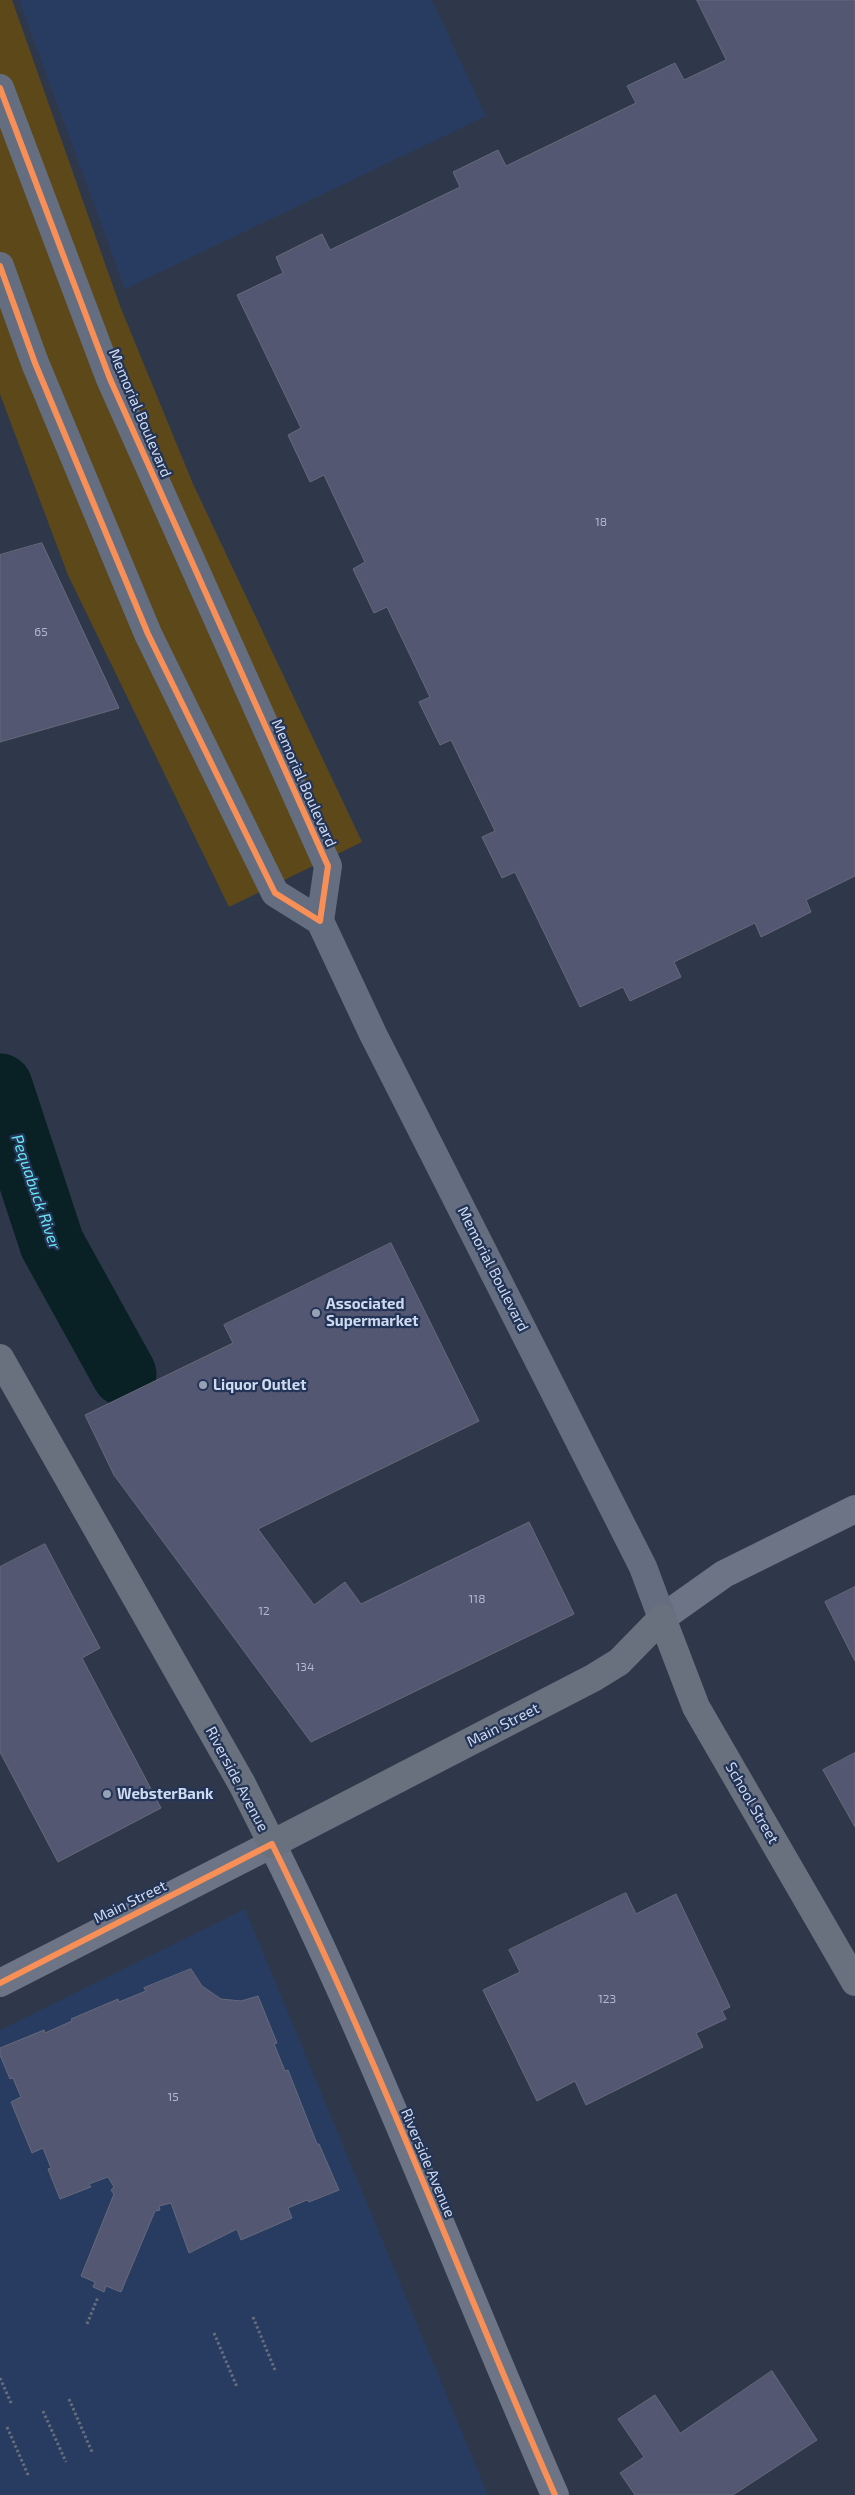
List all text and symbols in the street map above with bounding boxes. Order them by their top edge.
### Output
street label: Memorial Boulevard [105,346,175,480]
house number: 18 [595,515,607,529]
house number: 65 [34,625,48,639]
street label: Memorial Boulevard [268,716,340,850]
water label: Pequabuck River [7,1132,65,1252]
street label: Memorial Boulevard [454,1203,532,1335]
place label: Associated Supermarket [326,1295,418,1330]
marker: Associated Supermarket [310,1307,322,1319]
place label: Liquor Outlet [213,1376,306,1394]
marker: Liquor Outlet [197,1379,209,1391]
house number: 118 [469,1592,485,1606]
house number: 12 [258,1604,270,1618]
house number: 134 [296,1660,314,1674]
street label: Main Street [464,1699,542,1751]
street label: Riverside Avenue [202,1723,272,1835]
street label: School Street [721,1759,783,1847]
place label: WebsterBank [117,1785,213,1803]
marker: WebsterBank [101,1788,113,1800]
street label: Main Street [91,1877,169,1927]
house number: 123 [598,1992,616,2006]
house number: 15 [167,2090,179,2104]
street label: Riverside Avenue [397,2106,459,2220]

